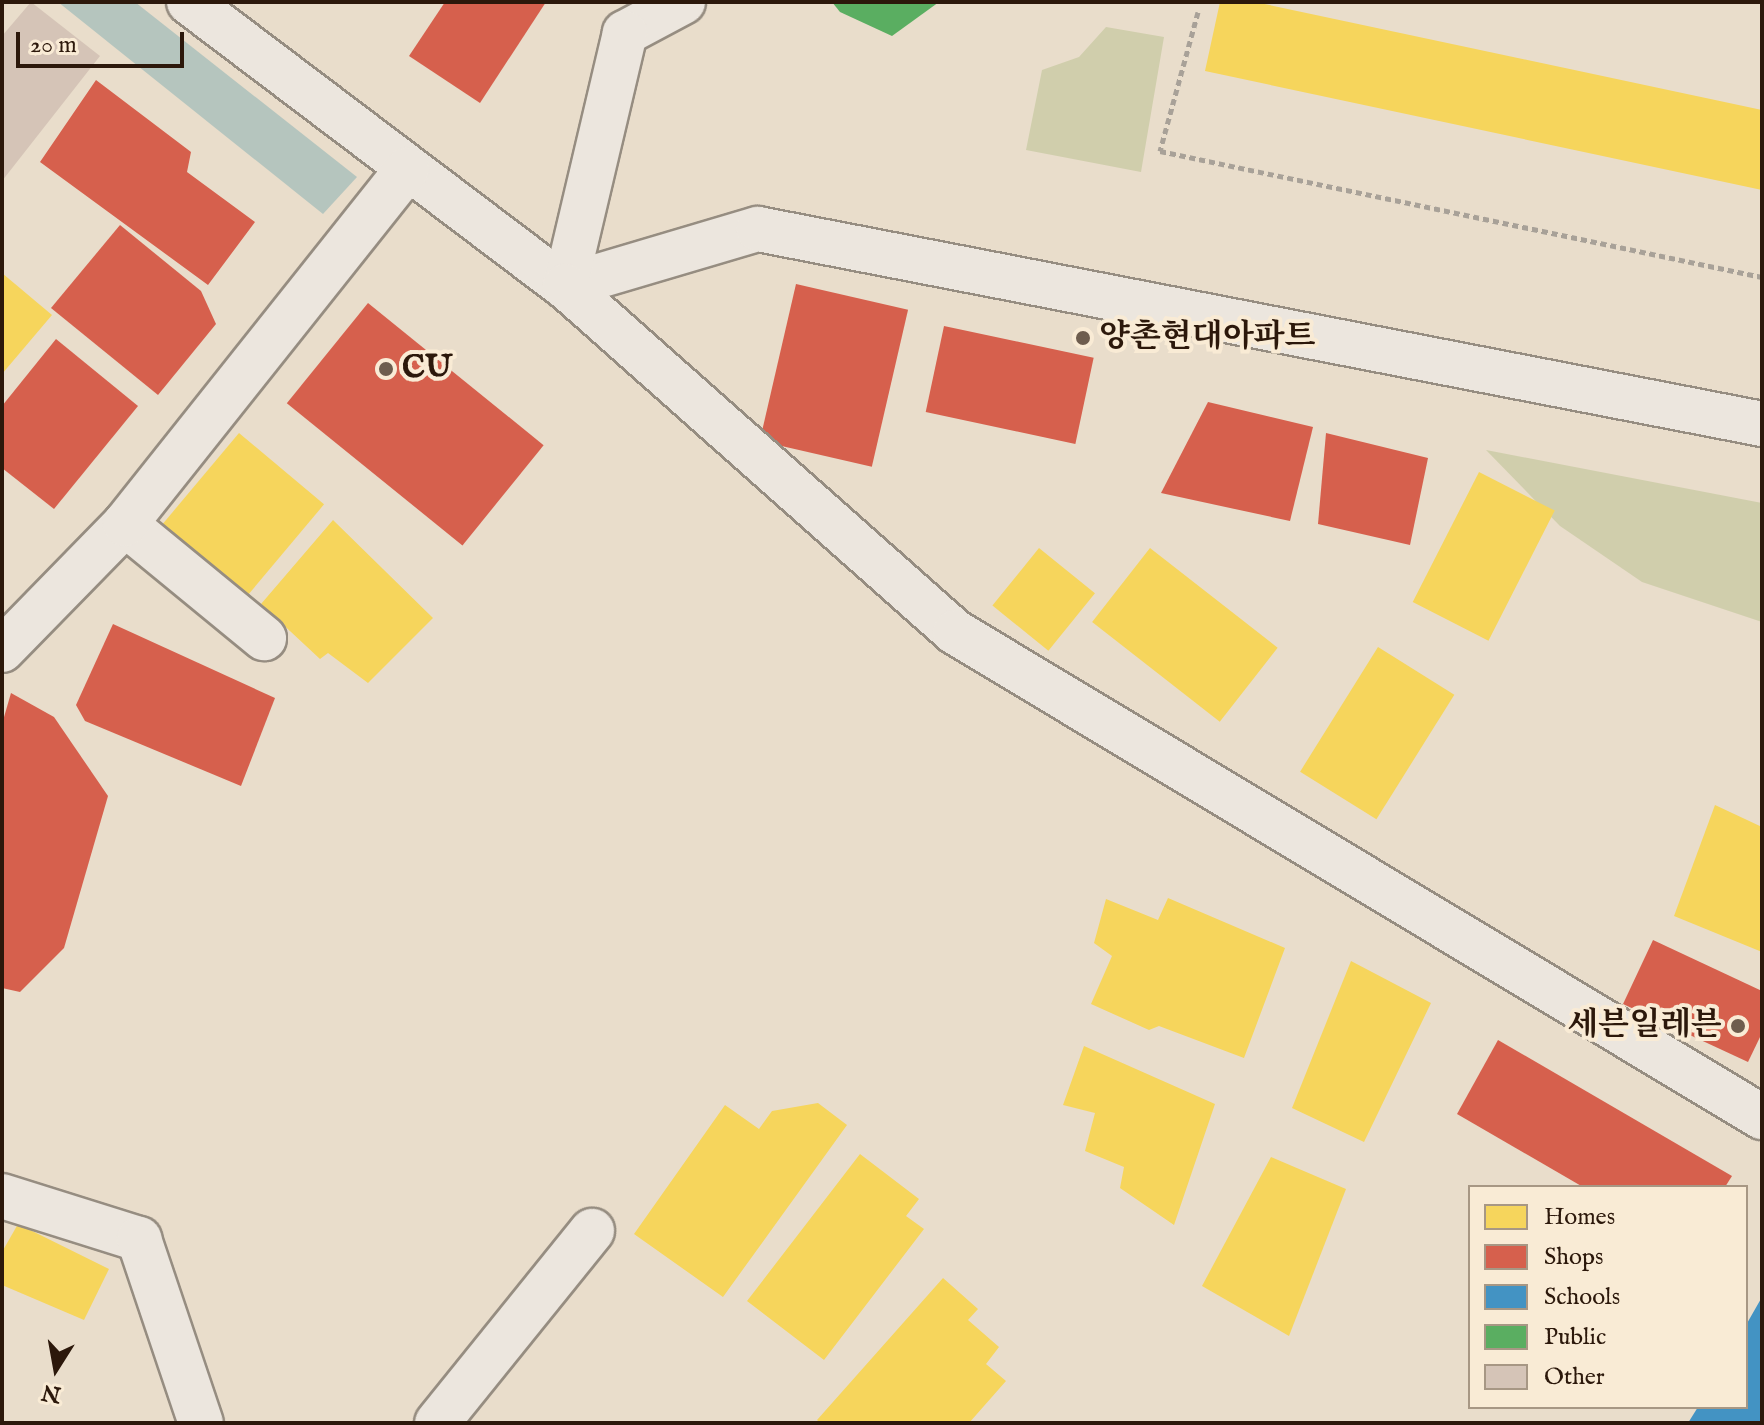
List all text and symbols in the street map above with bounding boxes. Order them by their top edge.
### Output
scale bar [20,16,188,66]
text: 20 m [30,30,77,61]
place label: 양촌현대아파트 [1099,319,1315,357]
marker: 양촌현대아파트 [1074,329,1092,347]
place label: CU [402,350,452,388]
marker: CU [377,360,395,378]
place label: 세븐일레븐 [1567,1007,1722,1045]
marker: 세븐일레븐 [1729,1017,1747,1035]
legend [1468,1185,1748,1409]
text: Homes [1544,1202,1615,1233]
text: Shops [1544,1242,1603,1273]
text: Schools [1544,1282,1620,1313]
text: Public [1544,1322,1606,1353]
north arrow [16,1329,96,1409]
text: Other [1544,1362,1605,1393]
text: N [39,1377,63,1408]

